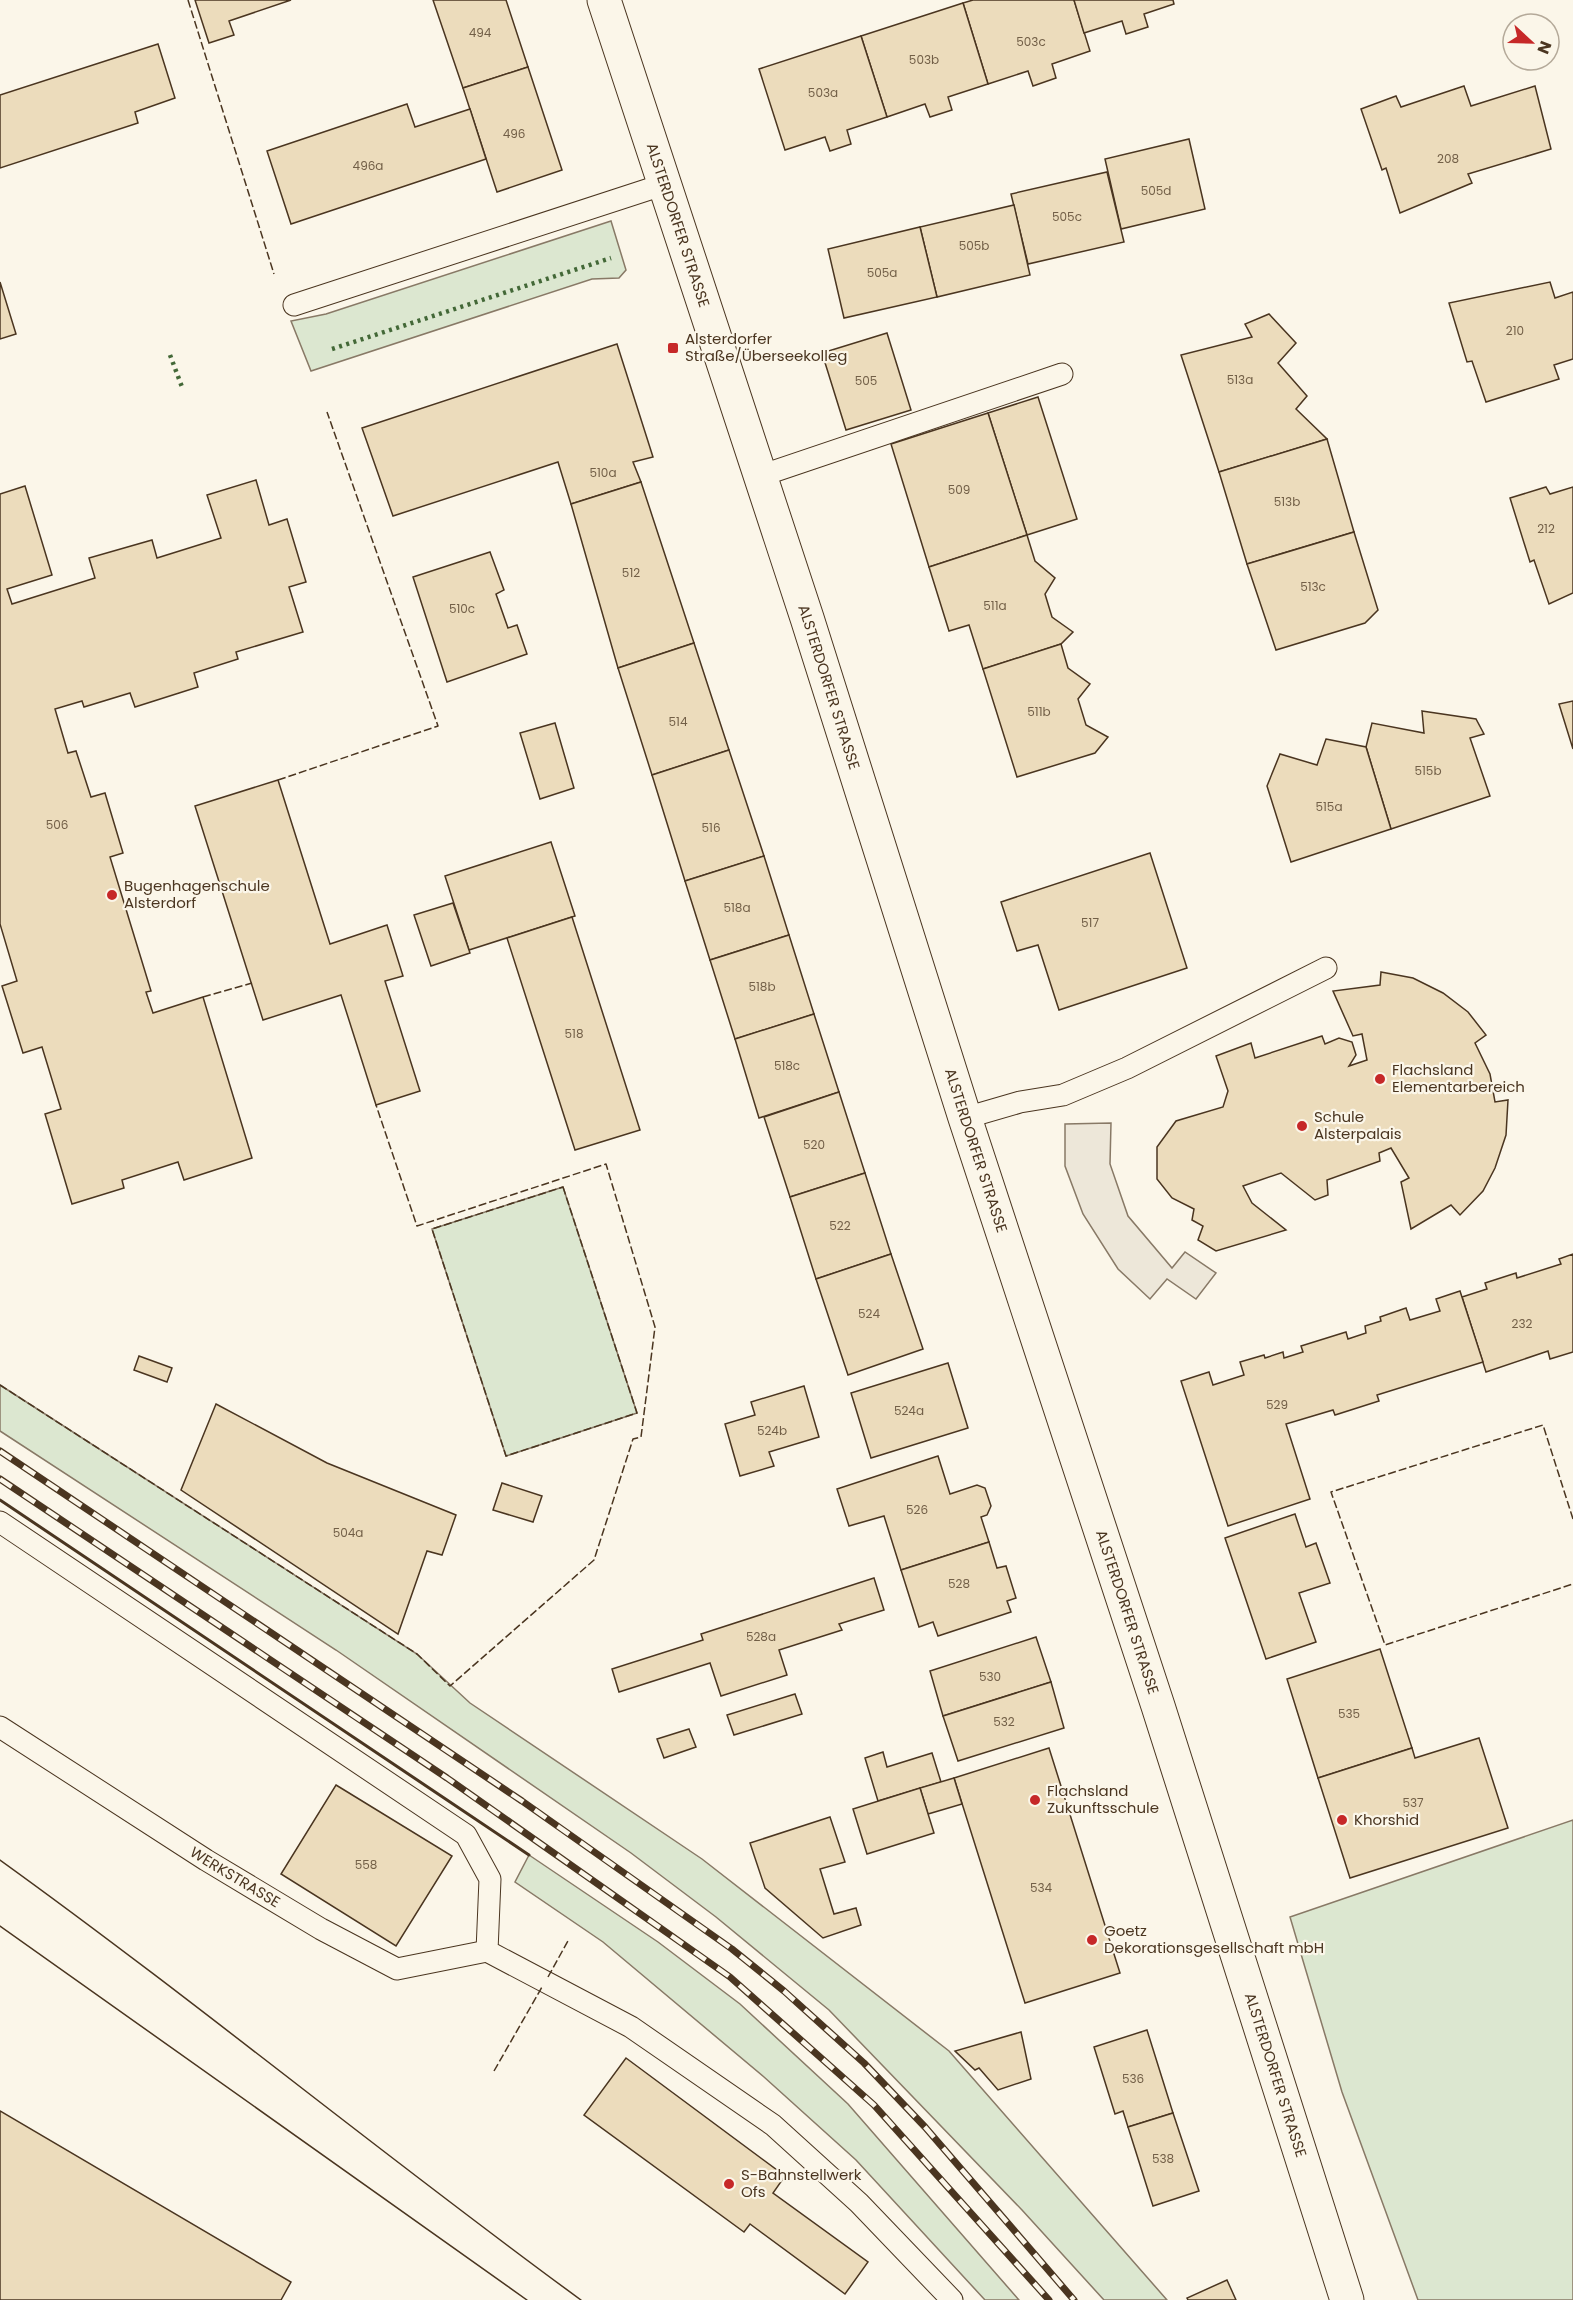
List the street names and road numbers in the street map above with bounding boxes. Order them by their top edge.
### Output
street label: ALSTERDORFER STRASSE [642,140,715,310]
street label: ALSTERDORFER STRASSE [793,602,865,772]
street label: ALSTERDORFER STRASSE [940,1065,1013,1235]
street label: ALSTERDORFER STRASSE [1091,1527,1164,1697]
street label: WERKSTRASSE [186,1841,284,1912]
street label: ALSTERDORFER STRASSE [1240,1990,1312,2160]

